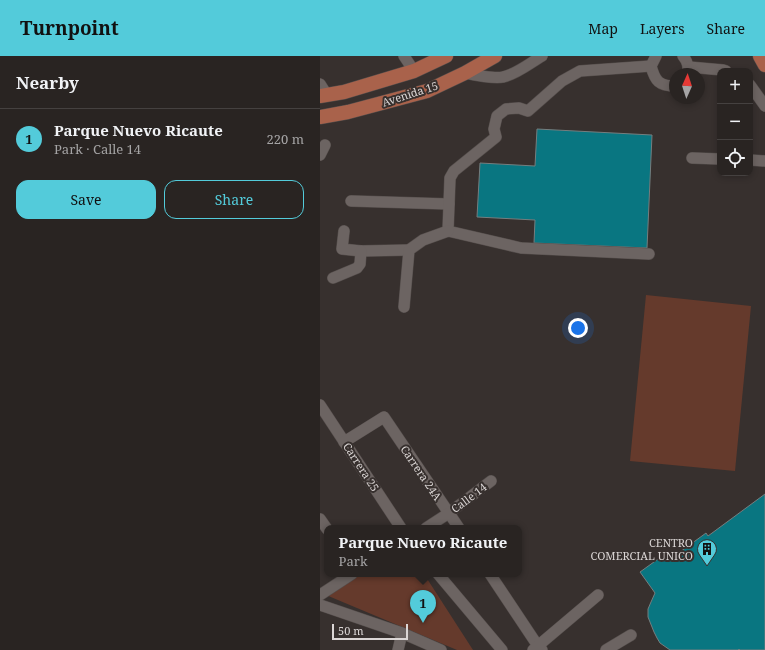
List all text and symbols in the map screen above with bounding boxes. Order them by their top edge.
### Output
text: Turnpoint [20,15,119,41]
text: Map [588,19,618,38]
text: Layers [640,19,685,38]
text: Share [707,19,745,38]
north arrow [669,68,705,104]
map controls [717,68,753,176]
button: + [717,68,753,104]
text: Nearby [16,71,79,94]
street label: Avenida 15 [380,77,440,110]
button: − [717,104,753,140]
text: Parque Nuevo Ricaute [54,120,223,140]
text: 1 [25,130,33,148]
text: 220 m [267,130,304,148]
text: Park · Calle 14 [54,140,141,158]
button: locate [717,140,753,176]
button: Save [16,180,156,219]
button: Share [164,180,304,219]
your location [568,318,588,338]
street label: Carrera 25 [340,439,383,494]
street label: Carrera 24A [398,442,445,503]
street label: Calle 14 [448,479,490,516]
popup [324,525,522,577]
text: Parque Nuevo Ricaute [339,532,507,552]
place label: CENTRO COMERCIAL UNICO [590,535,693,563]
building icon: CENTRO COMERCIAL UNICO [696,538,718,566]
text: Park [339,552,368,570]
pin: 1 [410,590,436,623]
scale bar [332,622,408,641]
text: 50 m [338,623,364,638]

